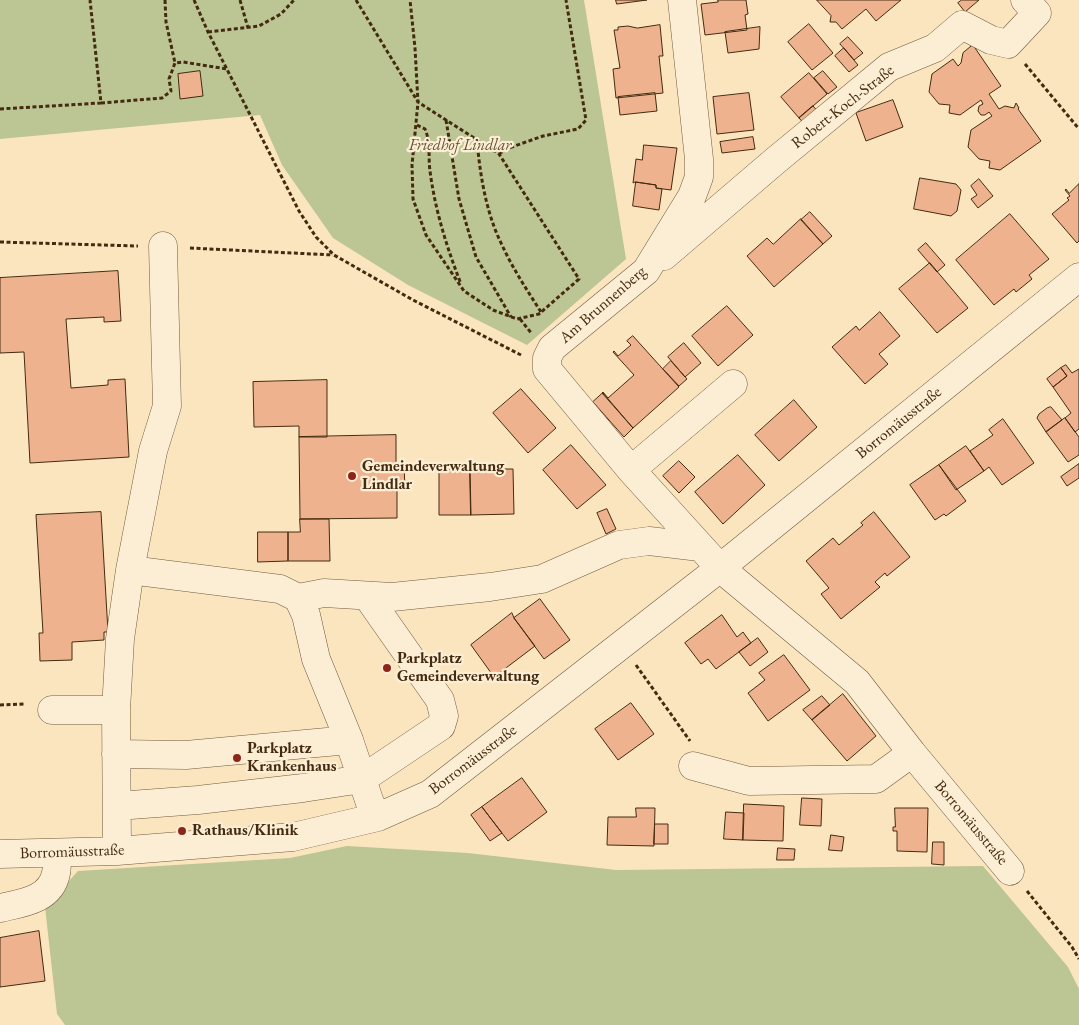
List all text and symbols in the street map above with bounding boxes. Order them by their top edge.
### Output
street label: Robert-Koch-Straße [788,61,898,153]
park label: Friedhof Lindlar [409,136,511,156]
street label: Am Brunnenberg [556,262,650,348]
street label: Borromäusstraße [852,383,946,463]
place label: Gemeindeverwaltung Lindlar [362,457,504,495]
marker: Gemeindeverwaltung Lindlar [346,470,358,482]
place label: Parkplatz Gemeindeverwaltung [397,649,539,687]
marker: Parkplatz Gemeindeverwaltung [381,662,393,674]
street label: Borromäusstraße [425,721,521,799]
place label: Parkplatz Krankenhaus [247,739,337,777]
marker: Parkplatz Krankenhaus [231,752,243,764]
street label: Borromäusstraße [930,777,1012,869]
place label: Rathaus/Klinik [192,821,298,841]
marker: Rathaus/Klinik [176,825,188,837]
street label: Borromäusstraße [19,841,125,863]

